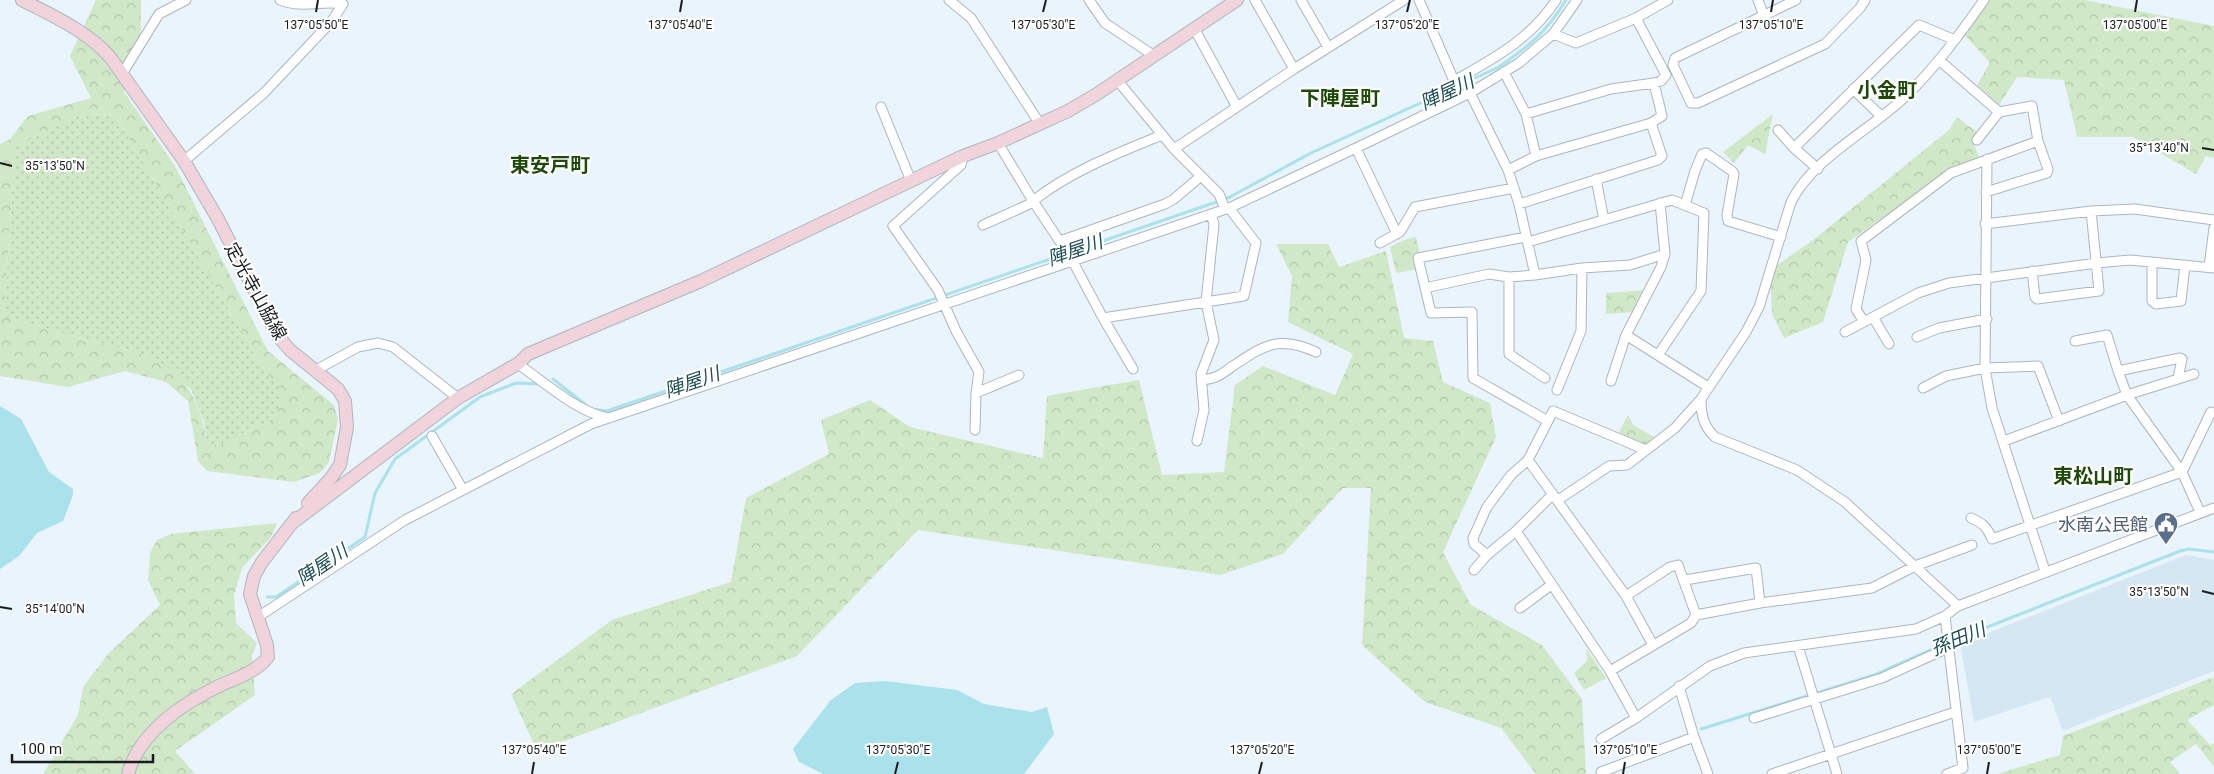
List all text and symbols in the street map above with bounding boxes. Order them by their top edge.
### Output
text: 137°05'50"E [284,18,348,32]
text: 137°05'40"E [648,18,712,32]
text: 137°05'30"E [1011,18,1075,32]
text: 137°05'20"E [1375,18,1439,32]
text: 137°05'10"E [1739,18,1803,32]
text: 137°05'00"E [2103,18,2167,32]
water label: 陣屋川 [1416,69,1479,114]
district label: 小金町 [1857,78,1917,102]
district label: 下陣屋町 [1300,86,1380,110]
text: 35°13'40"N [2129,141,2189,155]
district label: 東安戸町 [510,153,590,177]
text: 35°13'50"N [25,159,85,173]
water label: 陣屋川 [1044,229,1108,270]
street label: 定光寺山脇線 [221,239,291,343]
water label: 陣屋川 [661,361,725,402]
district label: 東松山町 [2053,464,2133,488]
public building icon: 水南公民館 [2153,511,2179,545]
place label: 水南公民館 [2058,514,2148,535]
water label: 陣屋川 [292,538,354,590]
text: 35°13'50"N [2129,585,2189,599]
text: 35°14'00"N [25,602,85,616]
water label: 孫田川 [1927,617,1991,660]
scale bar [12,732,154,764]
text: 100 m [20,740,62,758]
text: 137°05'40"E [502,743,566,757]
text: 137°05'30"E [866,743,930,757]
text: 137°05'20"E [1230,743,1294,757]
text: 137°05'10"E [1593,743,1657,757]
text: 137°05'00"E [1957,743,2021,757]

